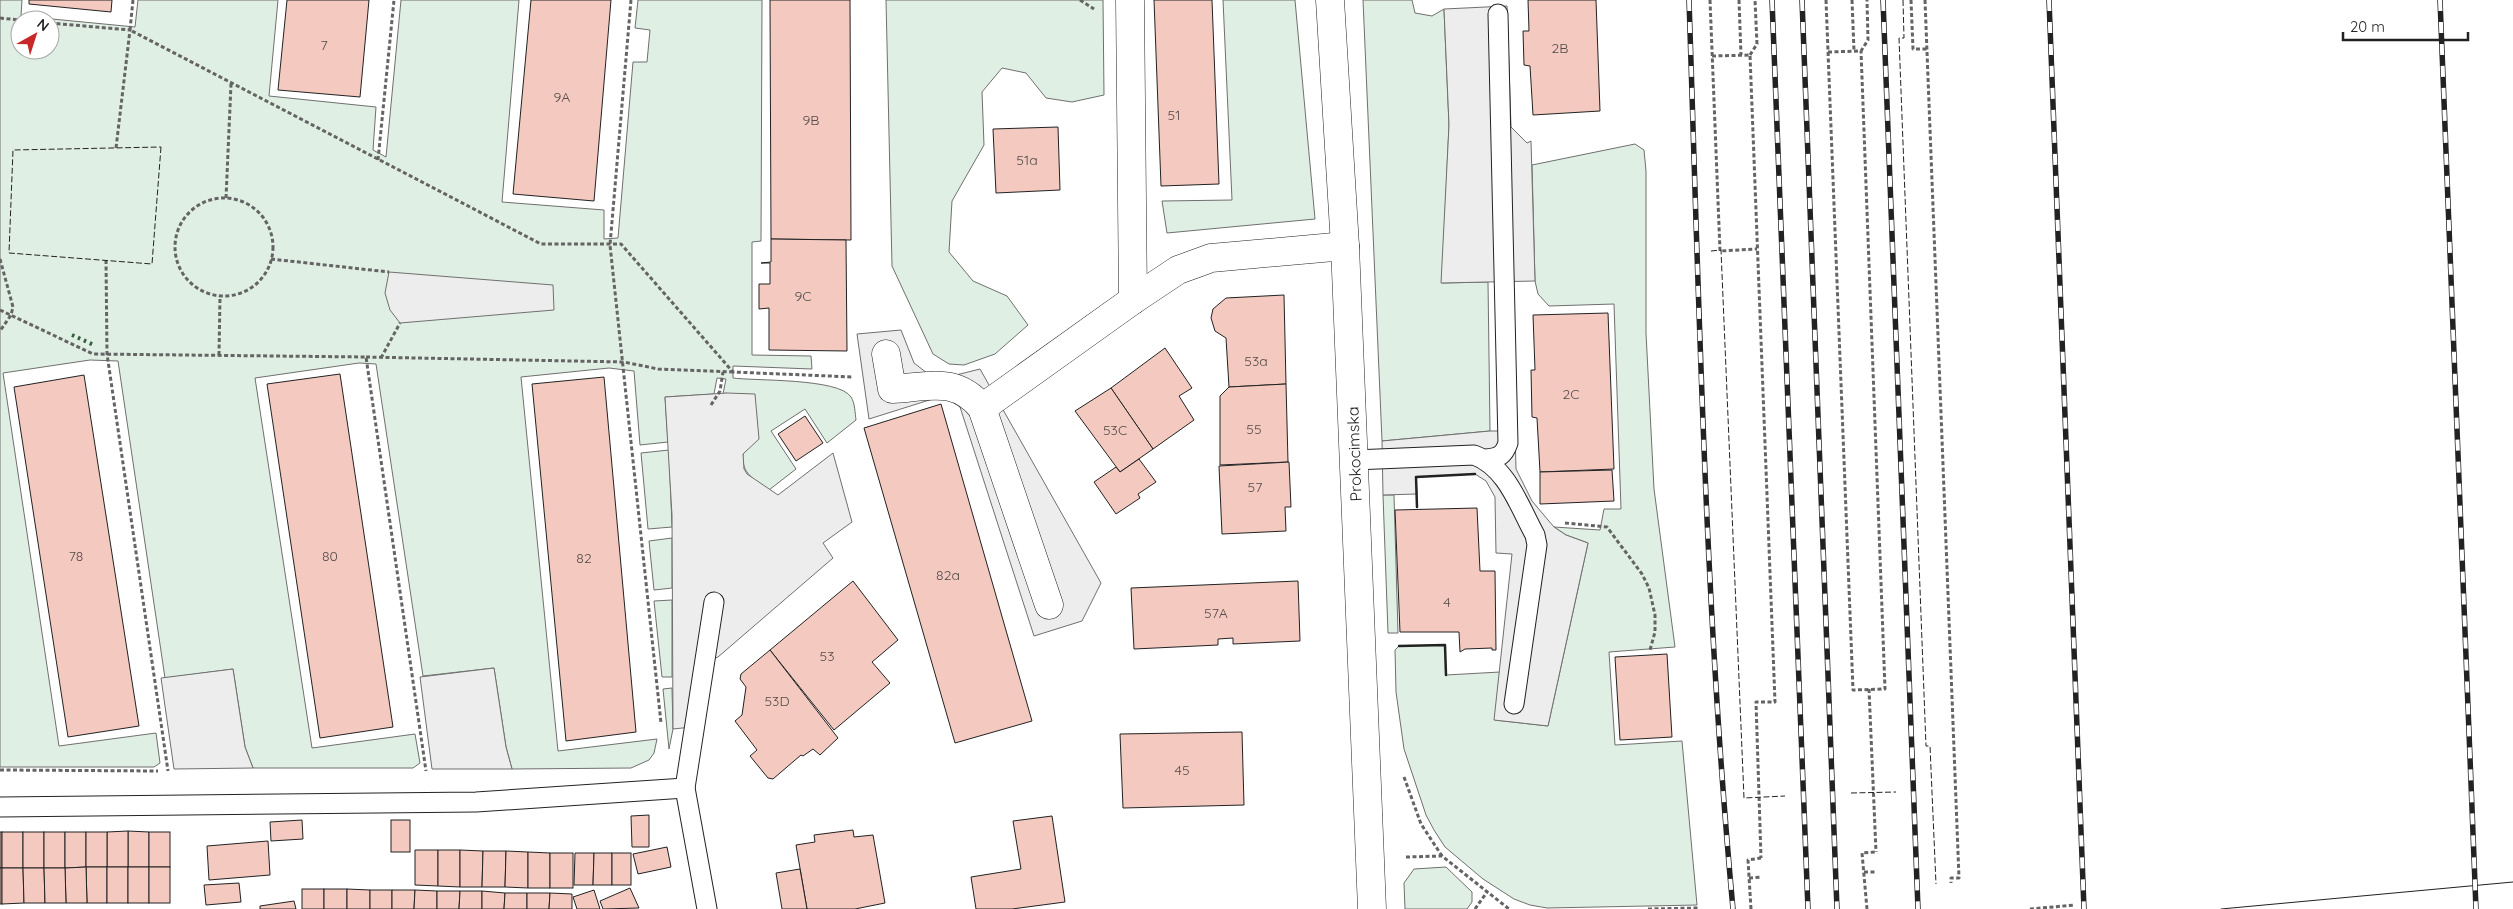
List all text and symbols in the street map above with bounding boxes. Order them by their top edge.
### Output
north arrow [10,10,60,60]
scale bar [2343,10,2468,42]
text: N [34,15,53,35]
text: 20 m [2350,17,2385,36]
house number: 7 [320,36,328,54]
house number: 2B [1552,39,1568,57]
house number: 9A [554,88,570,106]
house number: 51 [1168,106,1180,124]
house number: 9B [803,111,819,129]
house number: 51a [1016,151,1038,169]
house number: 9C [795,287,811,305]
house number: 53a [1244,352,1268,370]
house number: 2C [1563,385,1579,403]
street label: Prokocimska [1342,406,1366,502]
house number: 55 [1246,420,1262,438]
house number: 53C [1103,421,1127,439]
house number: 57 [1248,478,1262,496]
house number: 78 [69,547,83,565]
house number: 80 [322,547,338,565]
house number: 82 [576,549,592,567]
house number: 82a [936,566,960,584]
house number: 4 [1443,593,1451,611]
house number: 57A [1204,604,1228,622]
house number: 53 [820,647,834,665]
house number: 53D [764,692,790,710]
house number: 45 [1174,761,1190,779]

